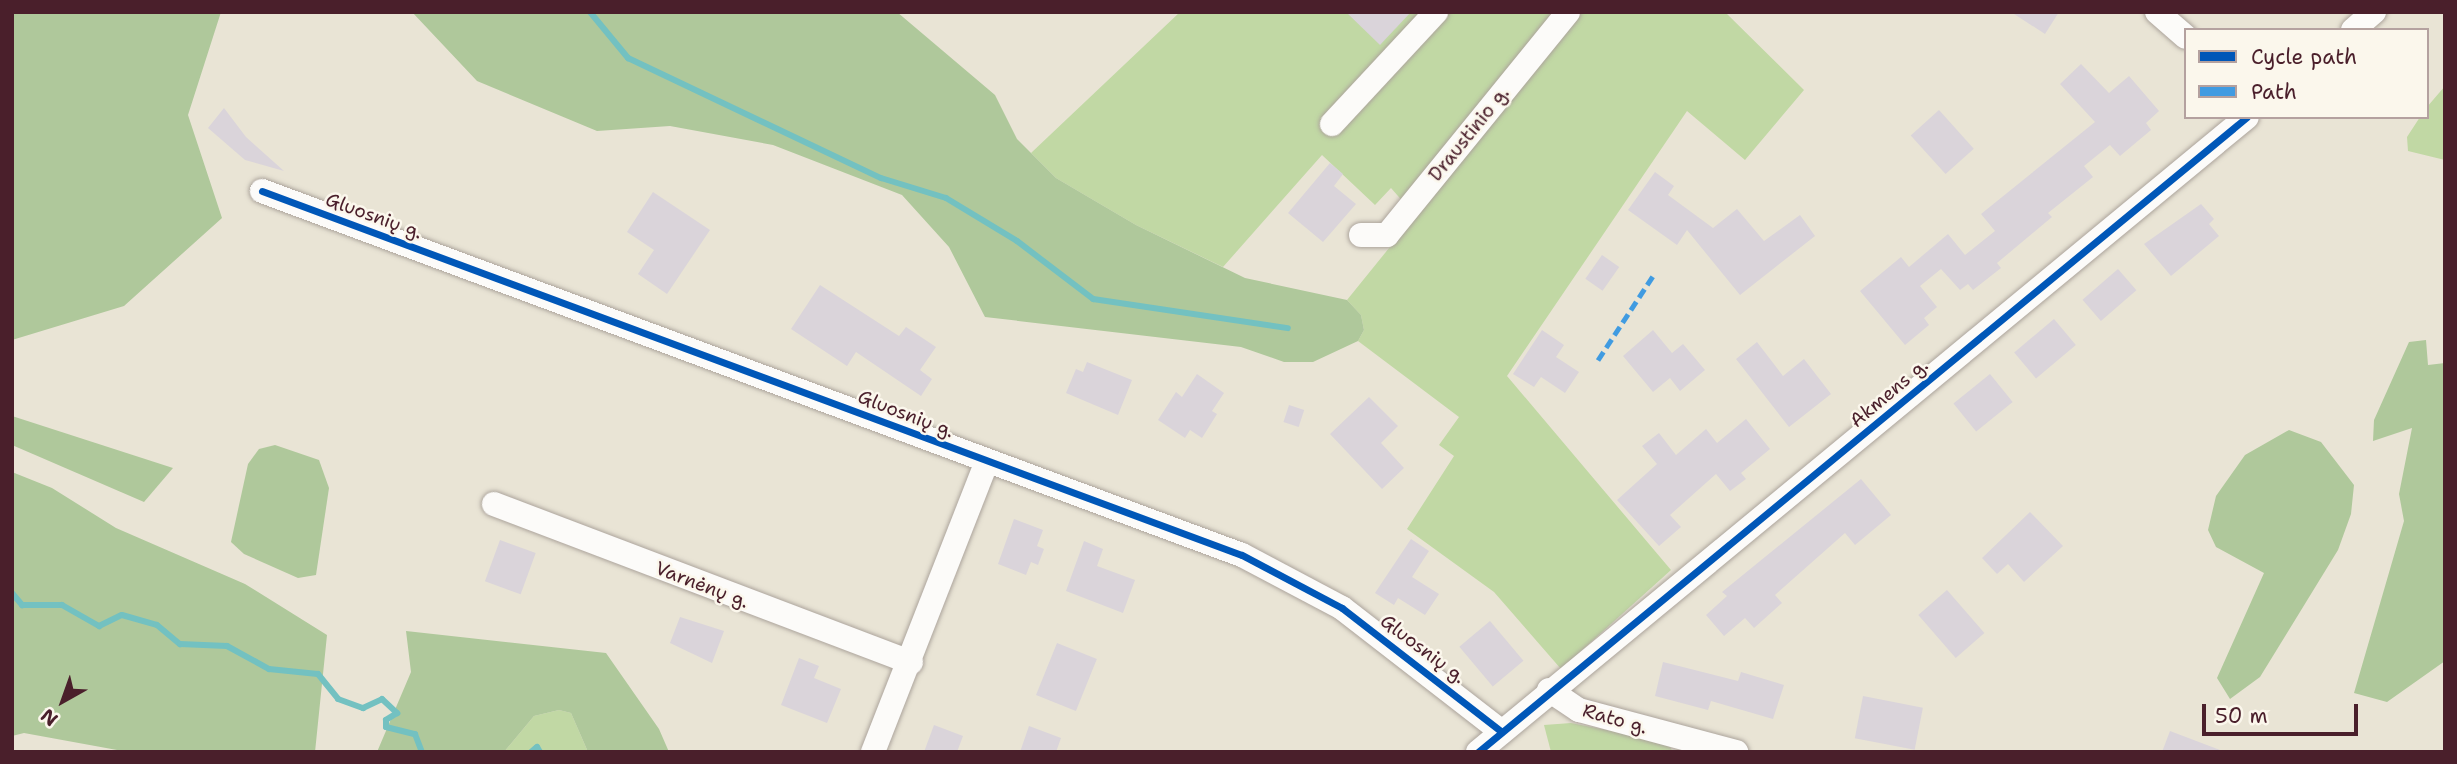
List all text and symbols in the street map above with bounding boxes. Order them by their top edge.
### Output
legend [2184,28,2429,119]
text: Cycle path [2251,43,2357,71]
text: Path [2251,78,2297,106]
street label: Draustinio g. [1424,82,1514,186]
street label: Gluosnių g. [323,188,425,244]
street label: Akmens g. [1845,354,1933,432]
street label: Gluosnių g. [855,385,957,443]
street label: Varnėnų g. [652,557,752,613]
street label: Gluosnių g. [1376,609,1470,689]
north arrow [28,666,98,736]
scale bar [2205,690,2361,734]
street label: Rato g. [1580,699,1650,739]
text: 50 m [2215,702,2268,730]
text: N [35,703,63,732]

